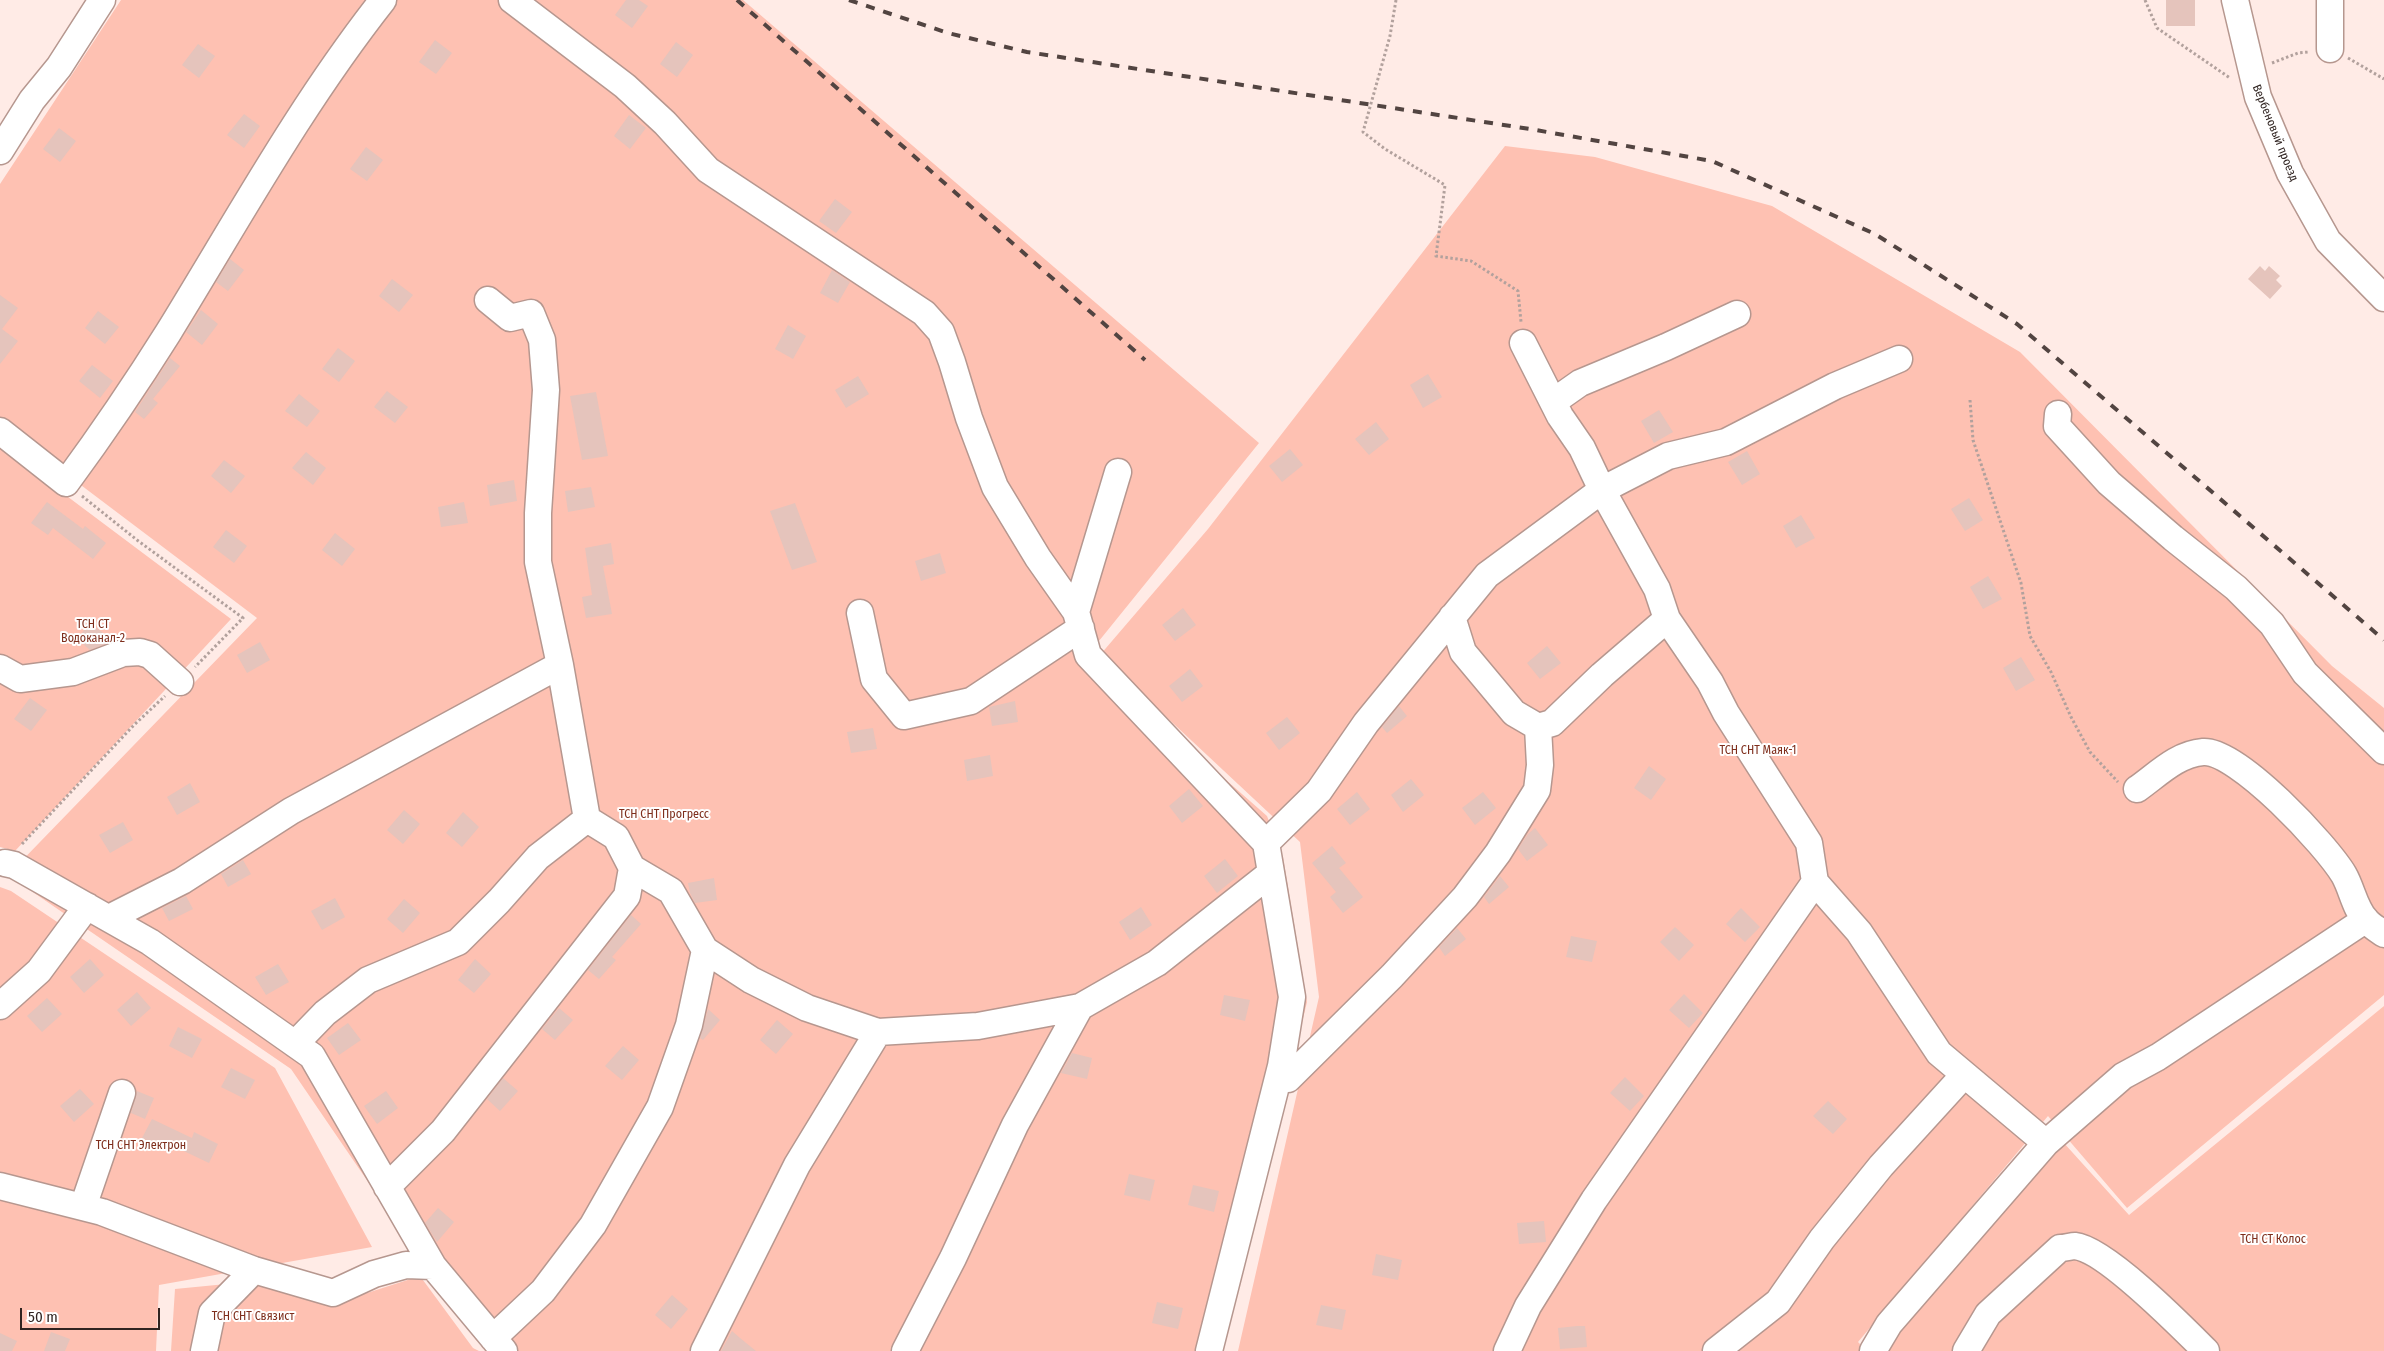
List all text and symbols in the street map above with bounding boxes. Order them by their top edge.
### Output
street label: Вербеновый проезд [2249,83,2301,183]
park label: ТСН СТ Водоканал-2 [61,618,125,646]
park label: ТСН СНТ Маяк-1 [1720,744,1796,758]
park label: ТСН СНТ Прогресс [619,808,709,822]
park label: ТСН СНТ Электрон [96,1139,186,1153]
park label: ТСН СТ Колос [2240,1233,2306,1247]
scale bar [22,1298,162,1330]
text: 50 m [28,1308,58,1326]
park label: ТСН СНТ Связист [212,1310,294,1324]

